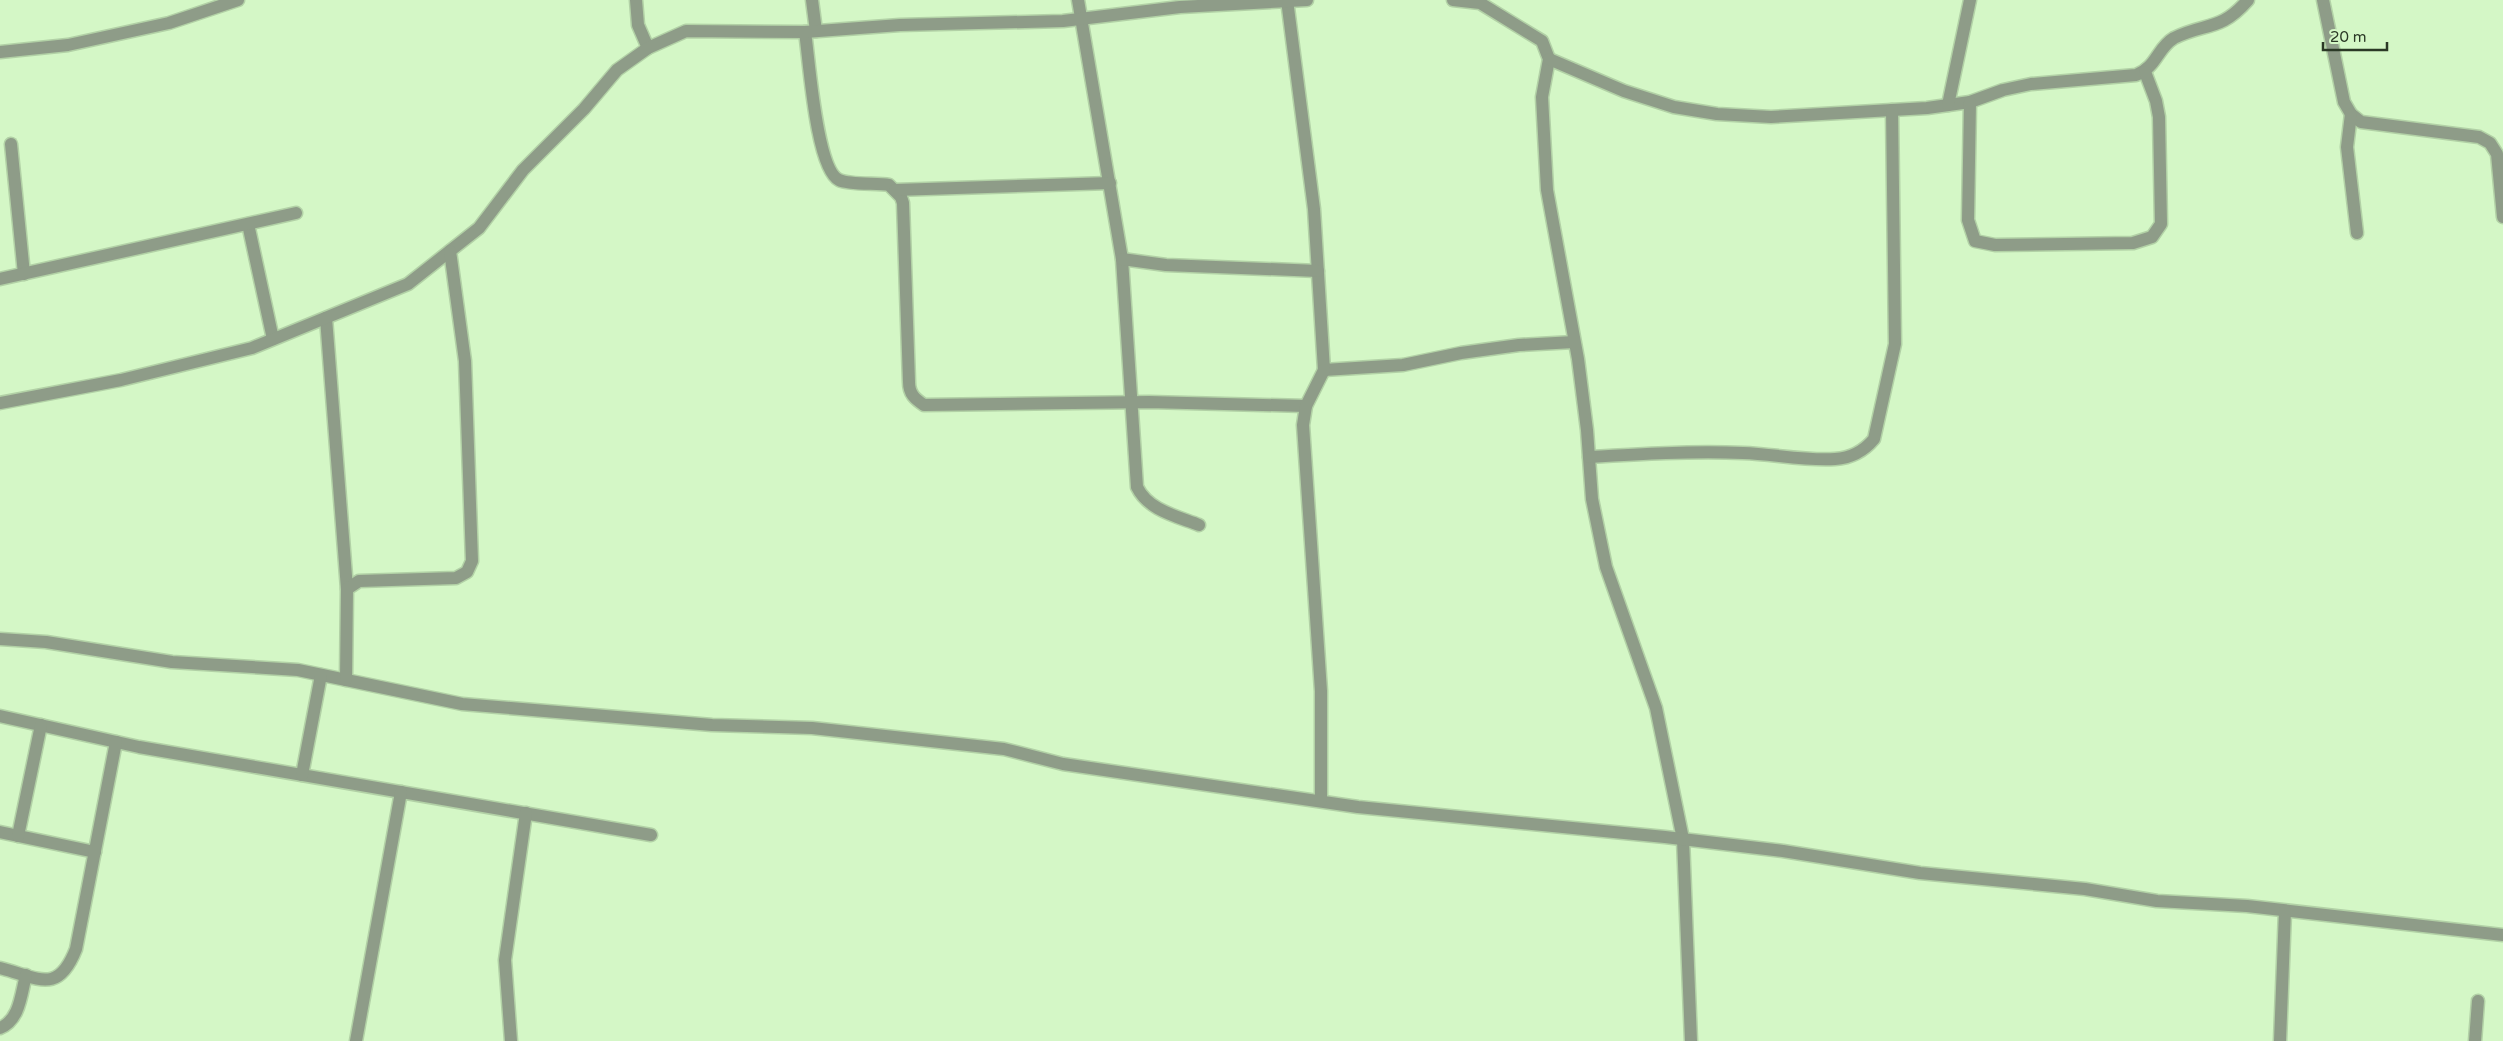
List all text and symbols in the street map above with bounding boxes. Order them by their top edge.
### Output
scale bar [2323,20,2387,52]
text: 20 m [2330,28,2367,46]

